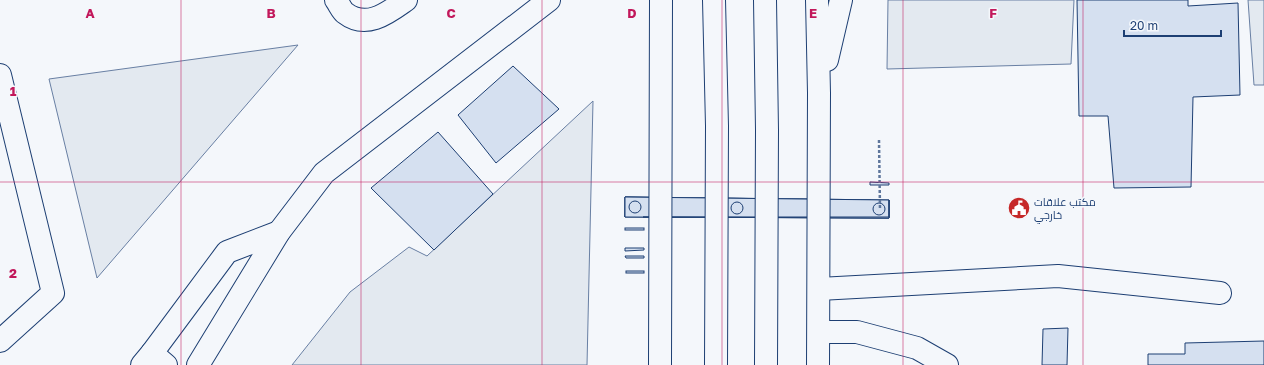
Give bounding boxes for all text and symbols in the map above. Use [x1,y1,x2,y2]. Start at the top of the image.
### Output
text: A [85,5,95,21]
text: B [266,5,276,21]
text: C [446,5,456,21]
text: D [627,5,637,21]
text: E [809,5,817,21]
text: F [989,5,997,21]
scale bar [1124,12,1221,38]
text: 20 m [1130,18,1158,33]
text: 1 [10,83,17,99]
public building icon: مكتب علاقات خارجي [1006,195,1032,221]
place label: مكتب علاقات خارجي [1034,195,1096,224]
text: 2 [9,265,17,281]

